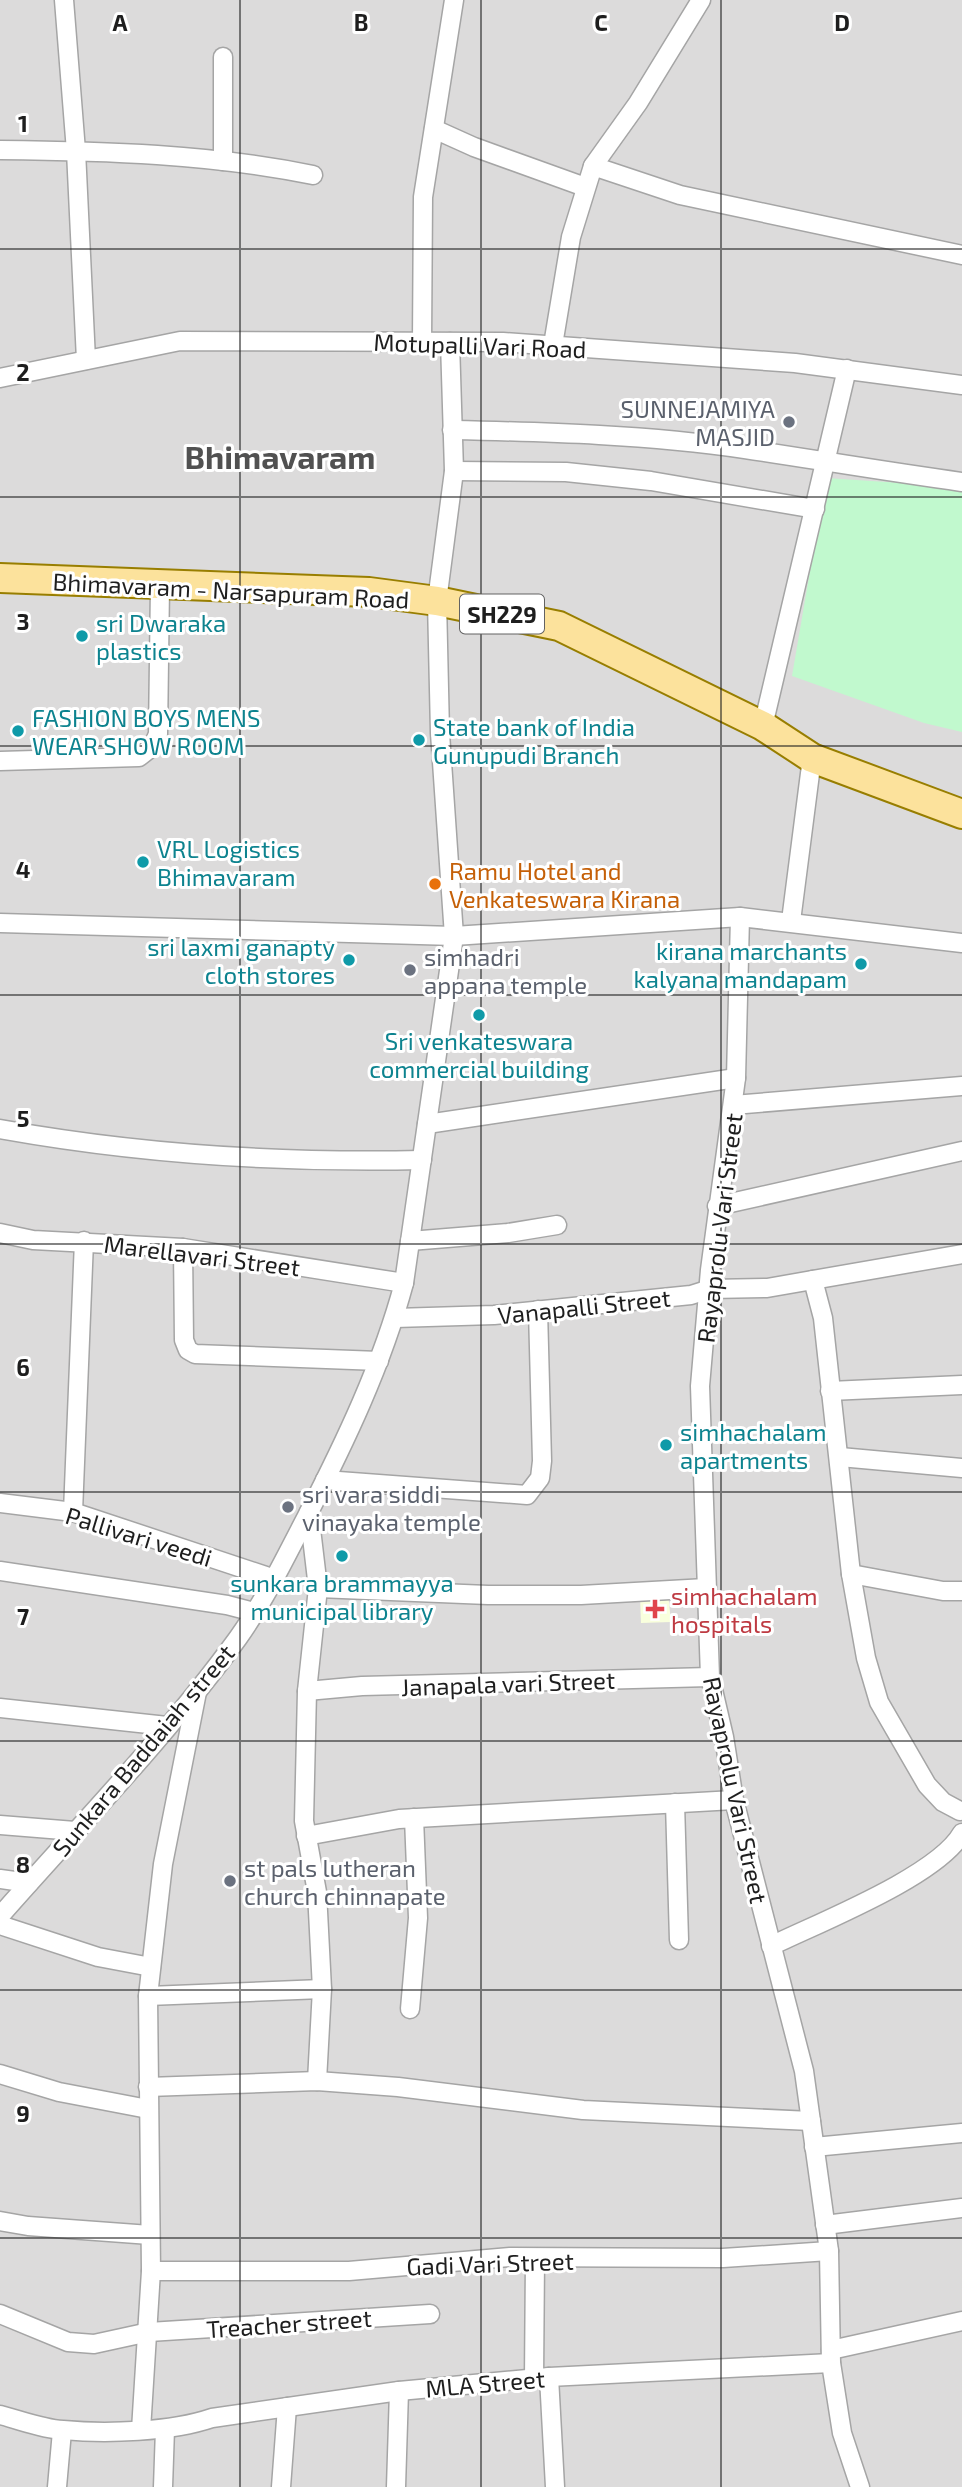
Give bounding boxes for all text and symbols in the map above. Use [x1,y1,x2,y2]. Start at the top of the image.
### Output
text: A [112,8,128,36]
text: B [354,8,368,36]
text: C [594,8,608,36]
text: D [834,8,850,36]
text: 1 [18,109,28,137]
street label: Motupalli Vari Road [373,327,587,363]
text: 2 [16,358,30,386]
place label: SUNNEJAMIYA MASJID [621,394,775,451]
marker: SUNNEJAMIYA MASJID [781,414,797,430]
district label: Bhimavaram [185,437,375,475]
street label: Bhimavaram - Narsapuram Road [52,566,410,614]
road number: SH229 [460,594,544,634]
text: 3 [16,607,30,635]
place label: sri Dwaraka plastics [96,608,226,665]
marker: sri Dwaraka plastics [74,628,90,644]
place label: FASHION BOYS MENS WEAR SHOW ROOM [32,703,261,760]
place label: State bank of India Gunupudi Branch [433,712,635,769]
marker: FASHION BOYS MENS WEAR SHOW ROOM [10,723,26,739]
marker: State bank of India Gunupudi Branch [411,732,427,748]
place label: VRL Logistics Bhimavaram [157,834,300,891]
marker: VRL Logistics Bhimavaram [135,854,151,870]
text: 4 [16,855,30,883]
place label: Ramu Hotel and Venkateswara Kirana [449,856,680,913]
marker: Ramu Hotel and Venkateswara Kirana [427,876,443,892]
place label: sri laxmi ganapty cloth stores [147,932,335,989]
place label: kirana marchants kalyana mandapam [634,936,847,993]
place label: simhadri appana temple [424,942,587,999]
marker: sri laxmi ganapty cloth stores [341,952,357,968]
marker: kirana marchants kalyana mandapam [853,956,869,972]
marker: simhadri appana temple [402,962,418,978]
marker: Sri venkateswara commercial building [471,1007,487,1023]
place label: Sri venkateswara commercial building [369,1026,589,1083]
text: 5 [17,1104,29,1132]
street label: Rayaprolu Vari Street [691,1112,747,1344]
street label: Marellavari Street [102,1229,302,1281]
street label: Vanapalli Street [496,1283,672,1329]
text: 6 [16,1353,30,1381]
place label: simhachalam apartments [680,1417,826,1474]
marker: simhachalam apartments [658,1437,674,1453]
place label: sri vara siddi vinayaka temple [302,1479,481,1536]
marker: sri vara siddi vinayaka temple [280,1499,296,1515]
street label: Pallivari veedi [62,1500,216,1572]
marker: sunkara brammayya municipal library [334,1548,350,1564]
place label: sunkara brammayya municipal library [230,1568,454,1625]
place label: simhachalam hospitals [671,1581,817,1638]
marker: simhachalam hospitals [645,1599,665,1619]
text: 7 [17,1602,29,1630]
street label: Sunkara Baddaiah street [46,1638,240,1862]
street label: Janapala vari Street [401,1665,615,1701]
street label: Rayaprolu Vari Street [698,1674,774,1906]
text: 8 [16,1850,30,1878]
place label: st pals lutheran church chinnapate [244,1853,446,1910]
marker: st pals lutheran church chinnapate [222,1873,238,1889]
text: 9 [16,2099,30,2127]
street label: Gadi Vari Street [406,2246,574,2280]
street label: Treacher street [205,2303,373,2343]
street label: MLA Street [424,2363,546,2403]

